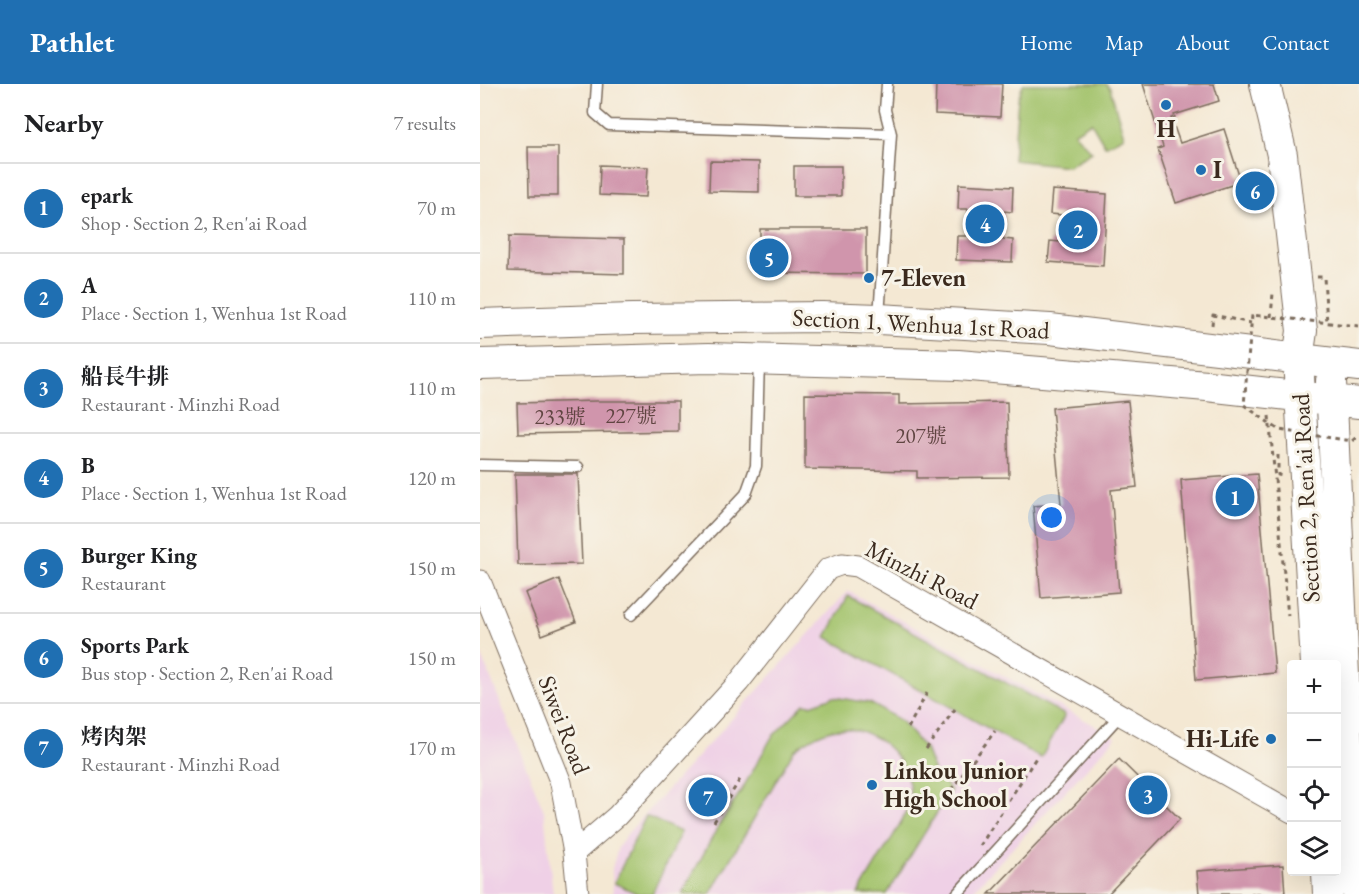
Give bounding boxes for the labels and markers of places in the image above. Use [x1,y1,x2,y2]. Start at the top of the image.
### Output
marker: H [1159,98,1173,112]
place label: H [1156,113,1176,144]
place label: I [1213,154,1222,185]
marker: I [1194,163,1208,177]
pin: 6 [1236,168,1274,214]
pin: 4 [966,202,1004,246]
pin: 2 [1058,208,1098,252]
pin: 5 [750,236,788,280]
place label: 7-Eleven [881,262,966,293]
marker: 7-Eleven [862,271,876,285]
pin: 1 [1216,474,1254,520]
place label: Hi-Life [1186,723,1259,754]
marker: Hi-Life [1264,732,1278,746]
place label: Linkou Junior High School [884,755,1027,815]
pin: 3 [1128,772,1168,818]
pin: 7 [688,774,728,820]
marker: Linkou Junior High School [865,778,879,792]

